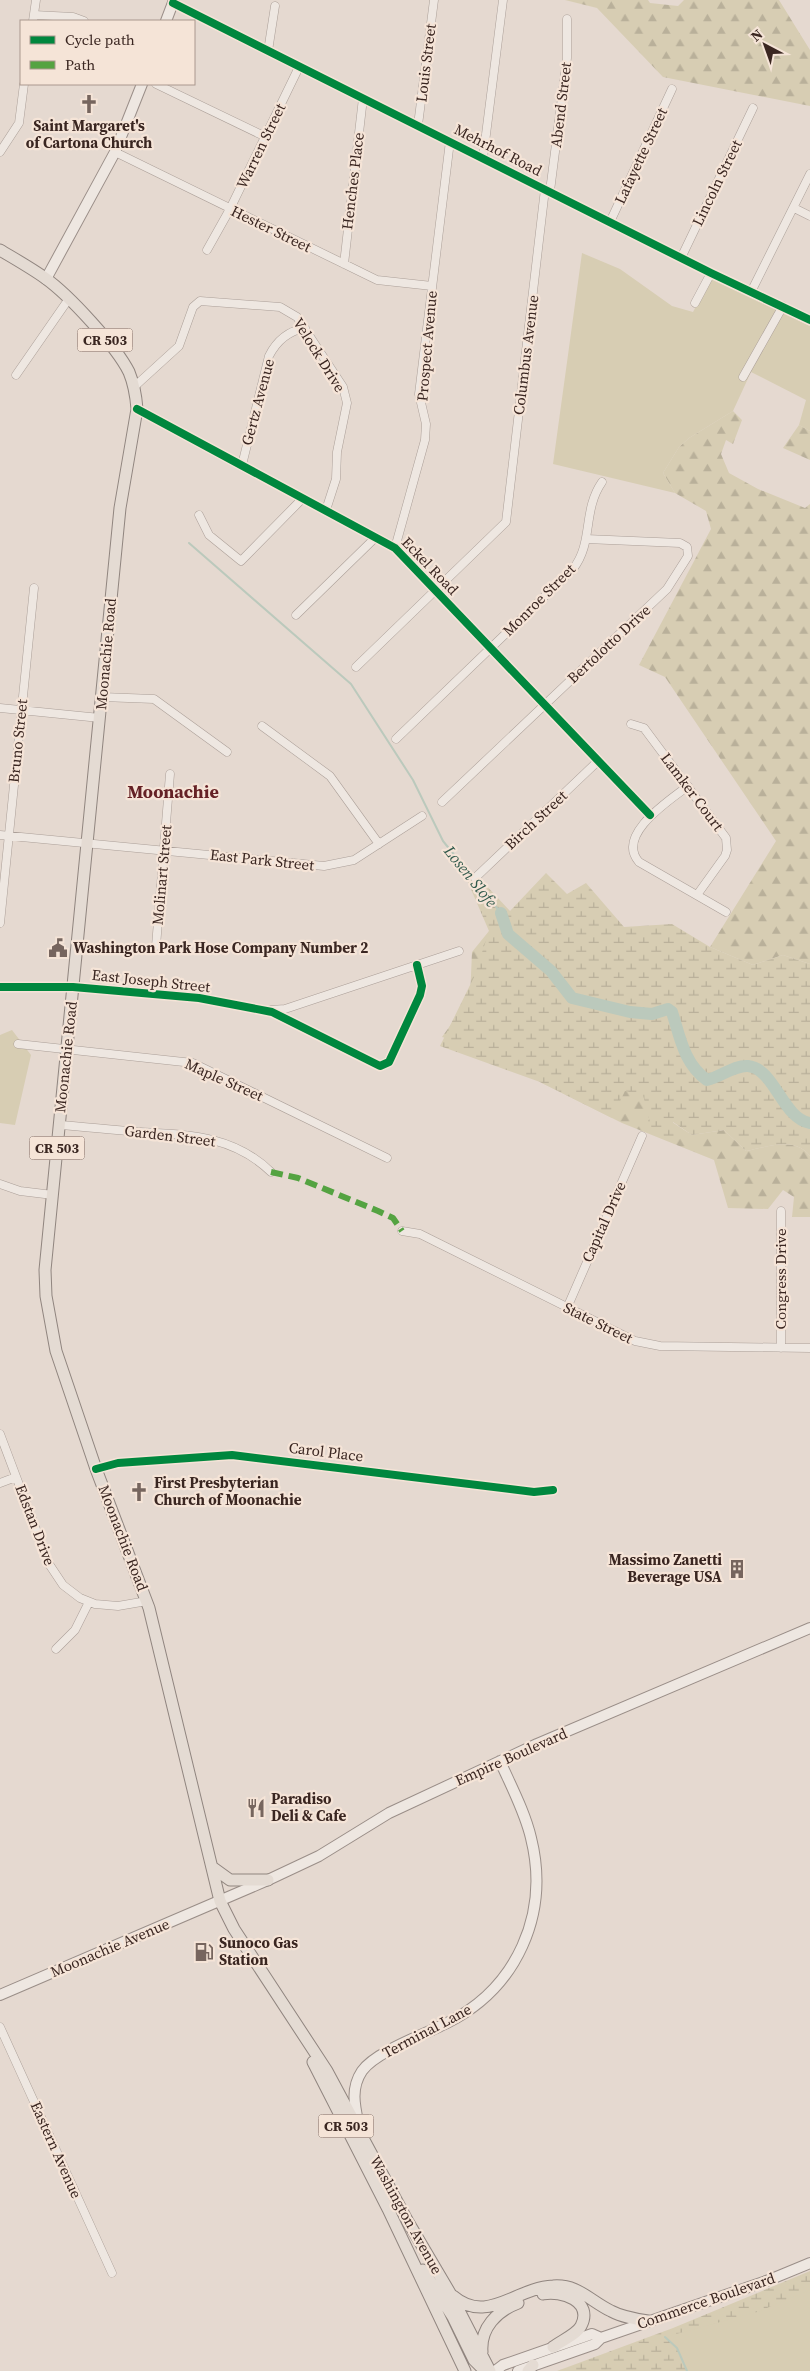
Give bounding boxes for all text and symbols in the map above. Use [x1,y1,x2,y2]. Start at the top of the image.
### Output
legend [20,20,195,85]
north arrow [740,20,790,70]
street label: Louis Street [410,22,441,103]
text: N [746,24,767,46]
text: Cycle path [65,29,135,50]
text: Path [65,54,95,75]
street label: Abend Street [545,61,576,149]
church icon: Saint Margaret's of Cartona Church [78,93,100,115]
street label: Warren Street [231,100,290,192]
street label: Lafayette Street [609,104,672,207]
place label: Saint Margaret's of Cartona Church [26,115,152,153]
street label: Mehrhof Road [451,118,546,181]
street label: Henches Place [336,131,369,231]
street label: Lincoln Street [687,136,747,230]
street label: Hester Street [228,200,315,257]
street label: Prospect Avenue [411,290,442,402]
street label: Columbus Avenue [508,293,543,416]
street label: Velock Drive [288,313,351,396]
road number: CR 503 [78,328,132,352]
street label: Gertz Avenue [236,356,279,448]
street label: Eckel Road [397,532,464,600]
street label: Monroe Street [498,559,580,641]
street label: Moonachie Road [90,597,121,711]
street label: Bertolotto Drive [562,599,655,688]
street label: Bruno Street [3,698,32,784]
street label: Lamker Court [656,748,729,835]
district label: Moonachie [127,779,219,804]
street label: Birch Street [500,785,572,854]
street label: Molinart Street [147,824,176,926]
water label: Losen Slofe [439,840,503,912]
street label: East Park Street [209,844,315,875]
public building icon: Washington Park Hose Company Number 2 [47,937,69,959]
place label: Washington Park Hose Company Number 2 [73,937,368,958]
street label: East Joseph Street [91,964,211,997]
street label: Moonachie Road [49,1000,82,1114]
street label: Maple Street [182,1053,267,1106]
street label: Garden Street [123,1120,217,1152]
road number: CR 503 [30,1136,84,1160]
street label: Capital Drive [576,1178,631,1266]
street label: Congress Drive [770,1228,791,1330]
street label: State Street [560,1297,637,1348]
street label: Carol Place [288,1437,365,1467]
place label: First Presbyterian Church of Moonachie [154,1472,302,1510]
street label: Edstan Drive [10,1481,61,1569]
church icon: First Presbyterian Church of Moonachie [128,1481,150,1503]
street label: Moonachie Road [94,1482,154,1594]
place label: Massimo Zanetti Beverage USA [608,1549,722,1587]
building icon: Massimo Zanetti Beverage USA [726,1558,748,1580]
street label: Empire Boulevard [451,1722,571,1791]
place label: Paradiso Deli & Cafe [271,1788,347,1826]
restaurant icon: Paradiso Deli & Cafe [245,1797,267,1819]
street label: Moonachie Avenue [47,1913,173,1982]
place label: Sunoco Gas Station [219,1932,298,1970]
fuel station icon: Sunoco Gas Station [193,1941,215,1963]
street label: Terminal Lane [379,1998,475,2063]
street label: Eastern Avenue [26,2098,87,2202]
road number: CR 503 [318,2114,374,2138]
street label: Washington Avenue [365,2152,448,2278]
street label: Commerce Boulevard [634,2267,778,2334]

